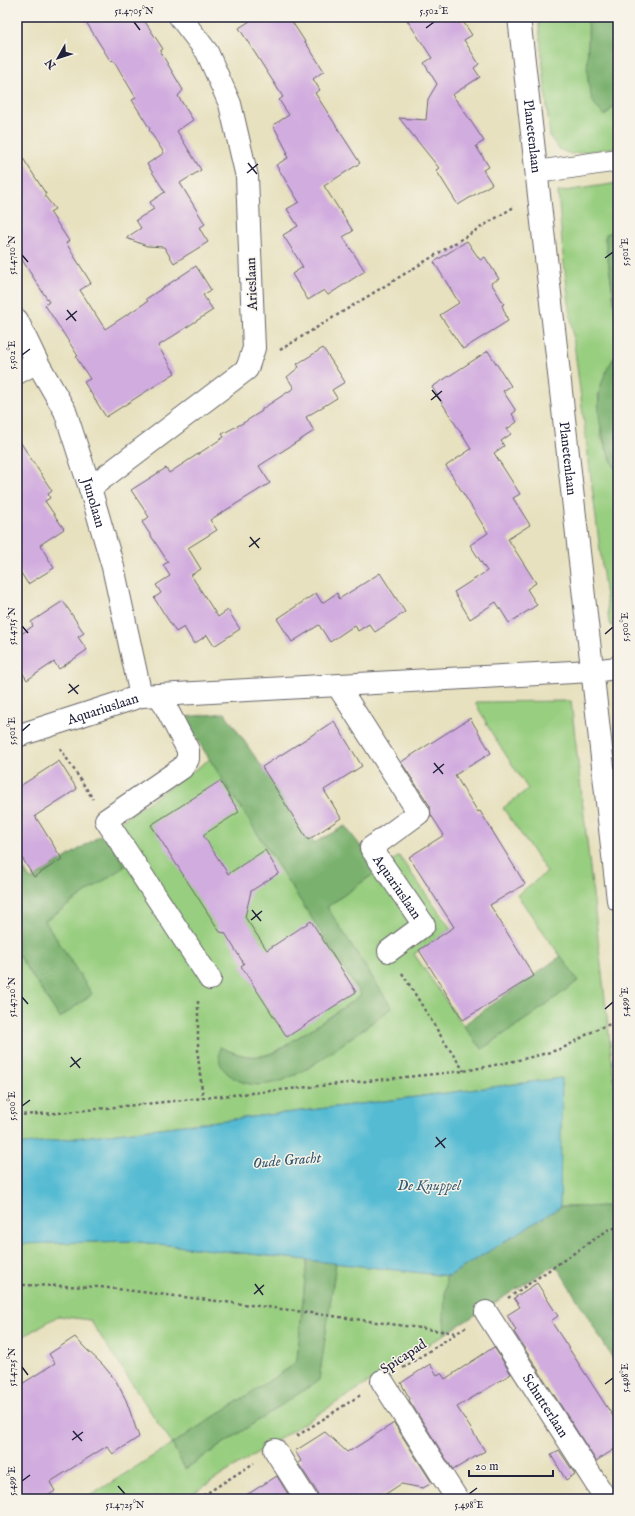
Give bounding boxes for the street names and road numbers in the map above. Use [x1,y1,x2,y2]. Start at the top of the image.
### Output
street label: Planetenlaan [519,98,545,175]
street label: Arieslaan [242,257,262,312]
street label: Planetenlaan [555,421,580,497]
street label: Junolaan [77,474,109,530]
street label: Aquariuslaan [64,689,142,730]
street label: Aquariuslaan [368,851,426,923]
street label: Spicapad [377,1335,431,1378]
street label: Schutterlaan [518,1371,573,1442]

